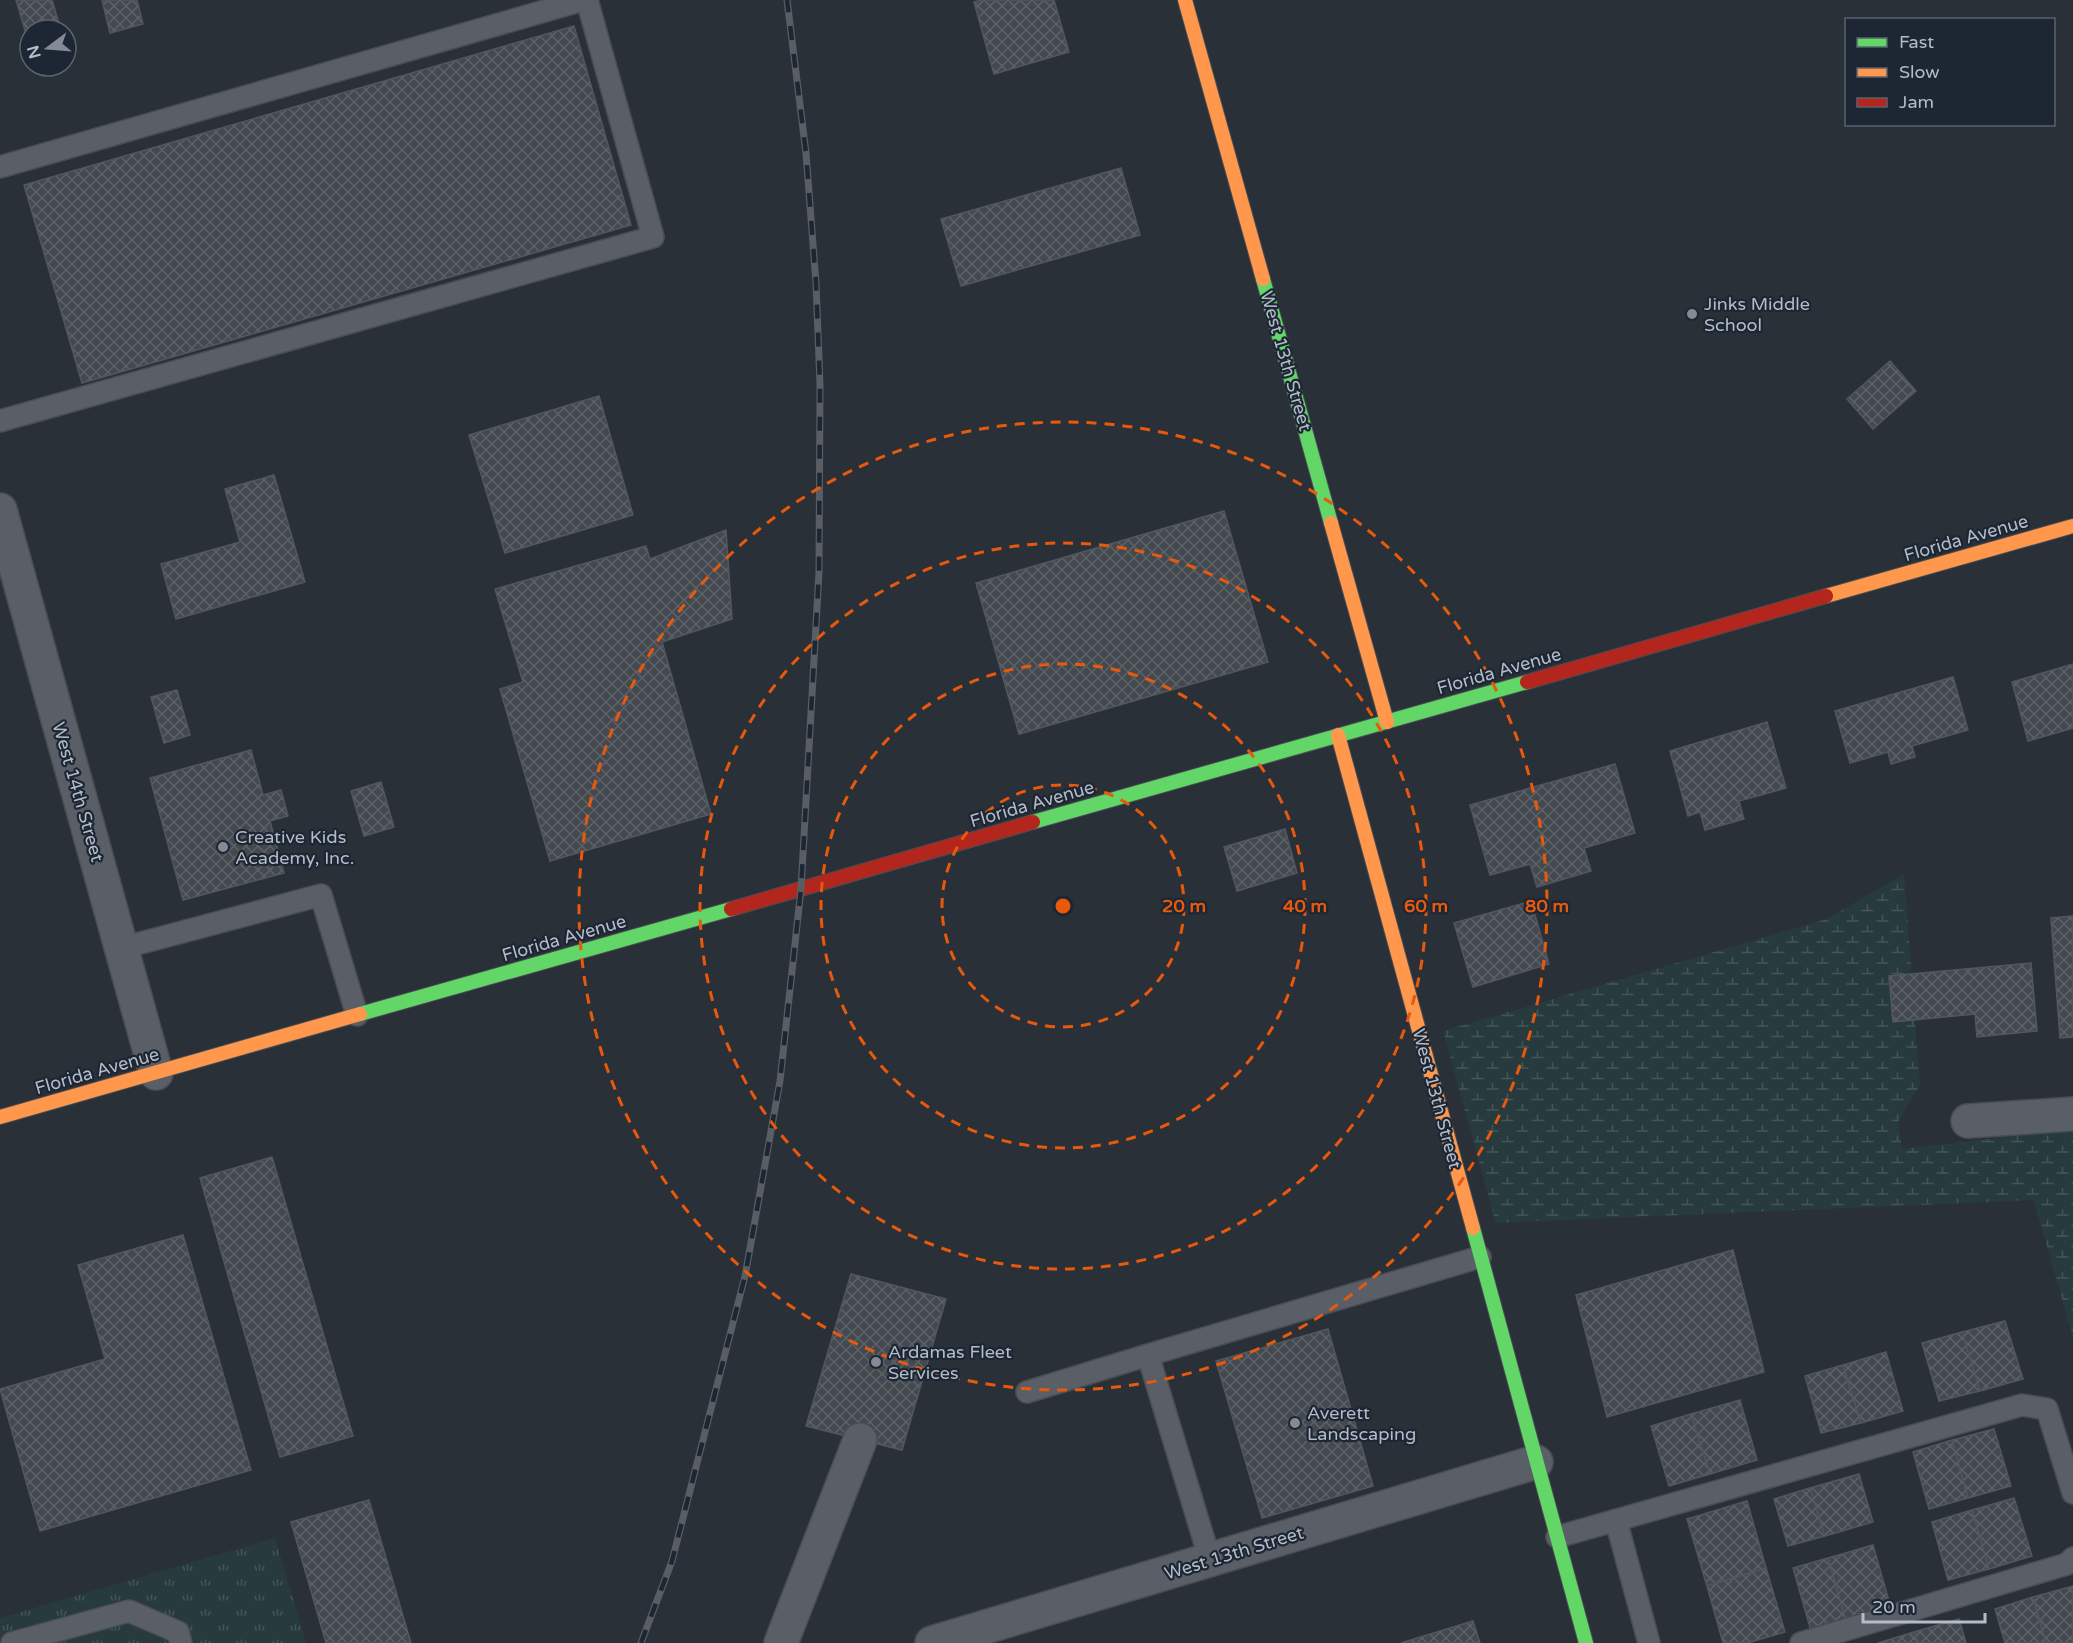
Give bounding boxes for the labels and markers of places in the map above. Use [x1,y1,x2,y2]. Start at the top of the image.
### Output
place label: Jinks Middle School [1704,293,1810,336]
marker: Jinks Middle School [1685,307,1699,321]
place label: Creative Kids Academy, Inc. [235,826,354,869]
marker: Creative Kids Academy, Inc. [216,840,230,854]
centre of rings [1053,896,1073,916]
place label: Ardamas Fleet Services [888,1341,1012,1384]
marker: Ardamas Fleet Services [869,1355,883,1369]
place label: Averett Landscaping [1307,1402,1416,1445]
marker: Averett Landscaping [1288,1416,1302,1430]

